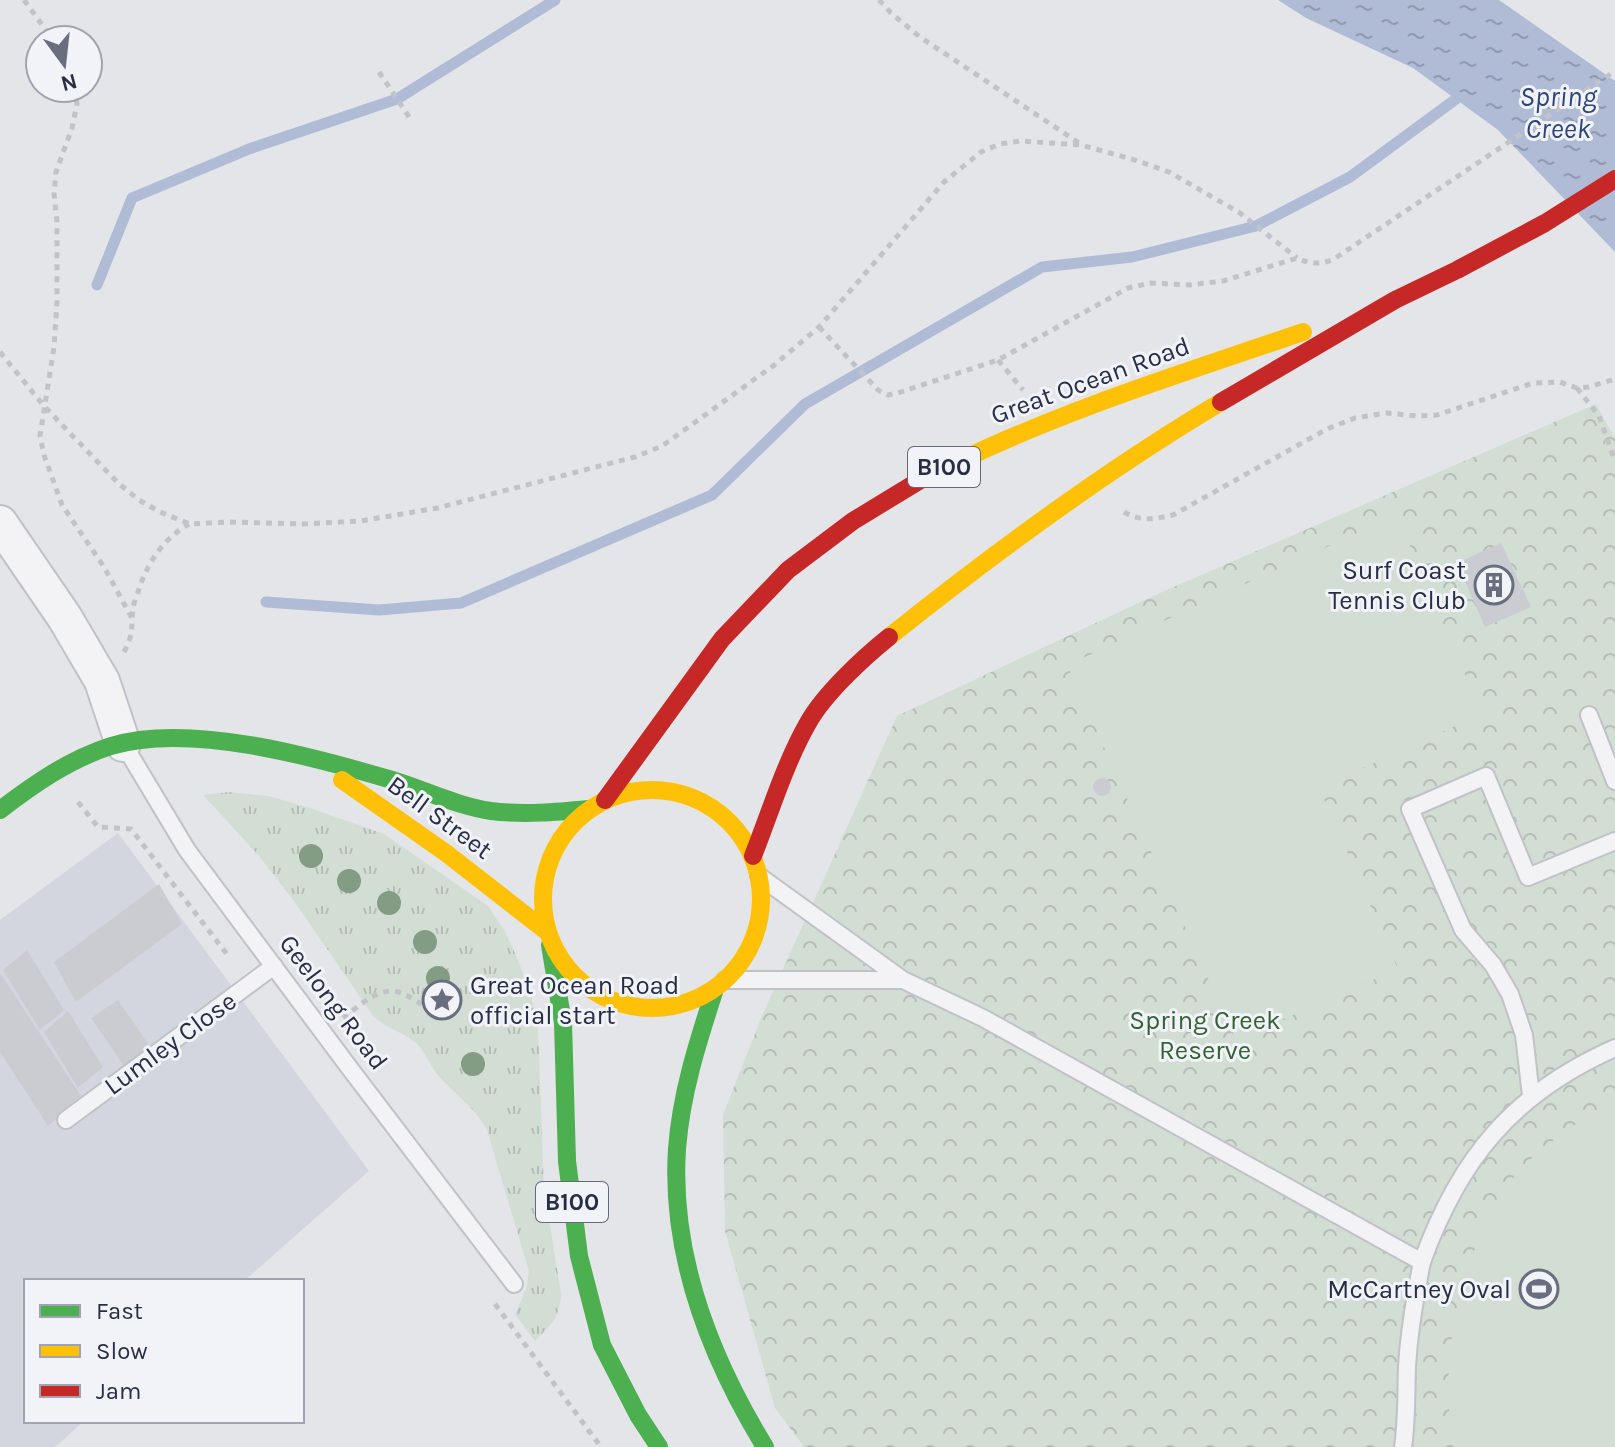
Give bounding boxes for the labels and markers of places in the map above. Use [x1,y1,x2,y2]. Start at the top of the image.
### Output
place label: Surf Coast Tennis Club [1328,555,1466,616]
building icon: Surf Coast Tennis Club [1473,564,1515,606]
place label: Great Ocean Road official start [470,970,679,1031]
place icon: Great Ocean Road official start [421,979,463,1021]
sports icon: McCartney Oval [1518,1268,1560,1310]
place label: McCartney Oval [1327,1274,1511,1305]

